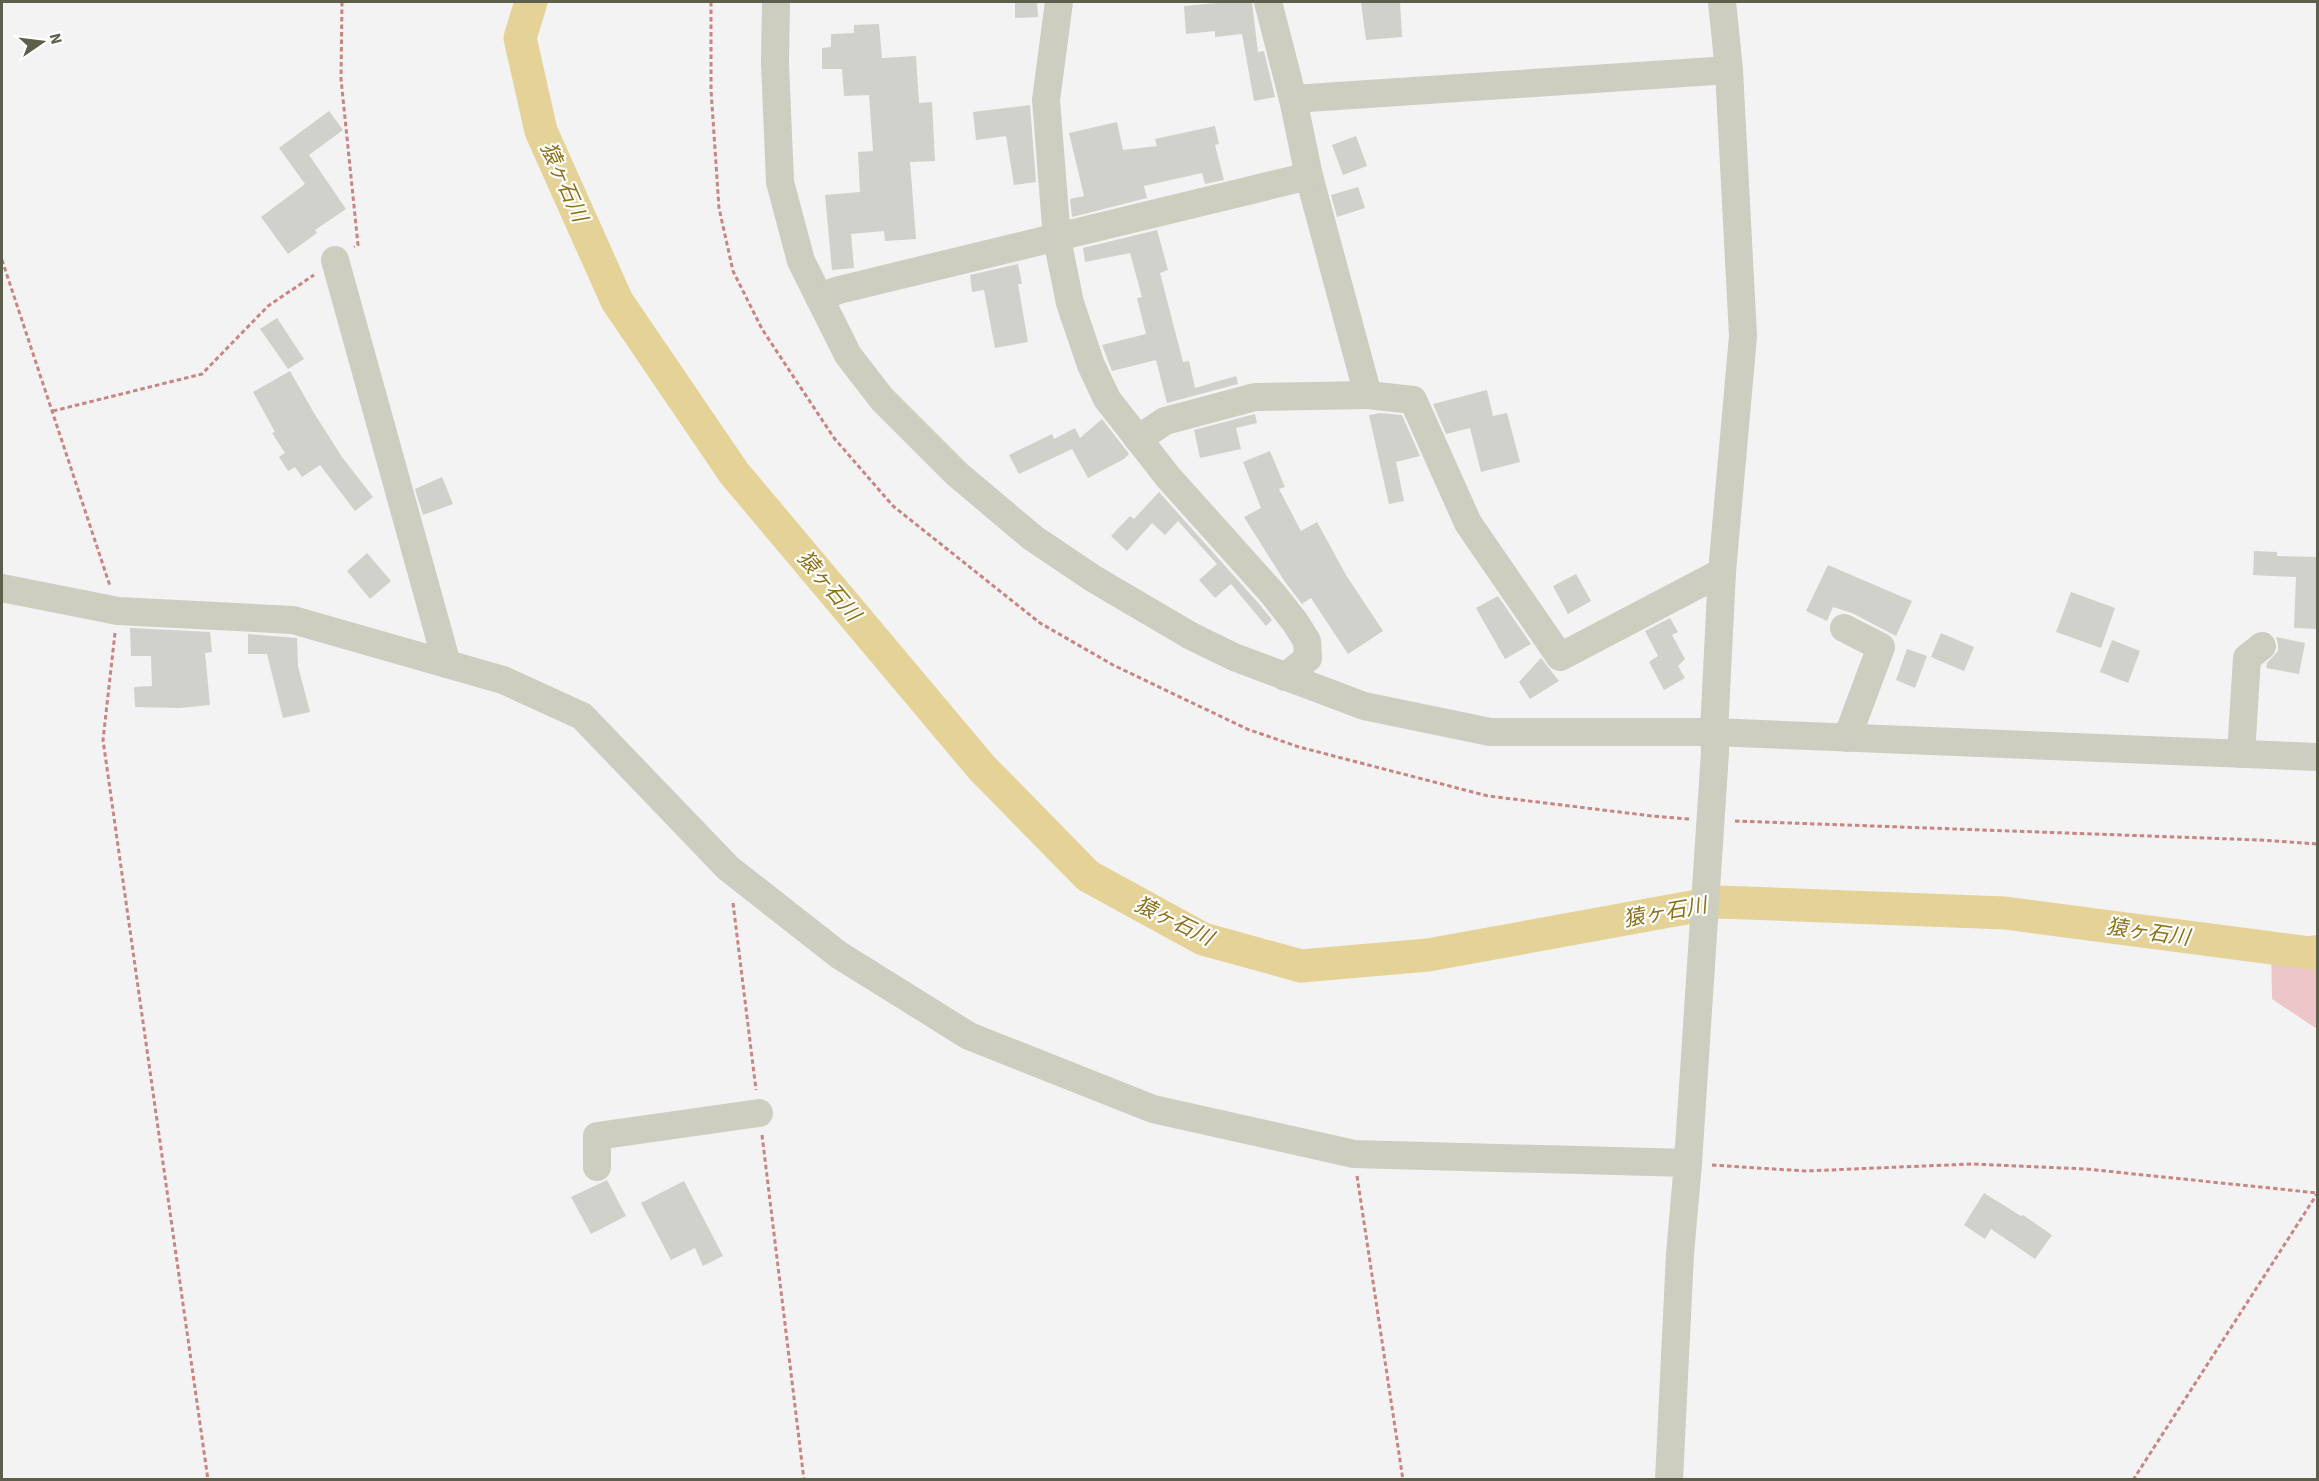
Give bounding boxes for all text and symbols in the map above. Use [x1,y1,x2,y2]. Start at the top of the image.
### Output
north arrow [12,12,72,72]
text: N [44,31,68,46]
water label: 猿ヶ石川 [533,138,596,228]
water label: 猿ヶ石川 [791,544,869,629]
water label: 猿ヶ石川 [1130,889,1220,954]
water label: 猿ヶ石川 [1621,890,1711,934]
water label: 猿ヶ石川 [2104,911,2194,953]

